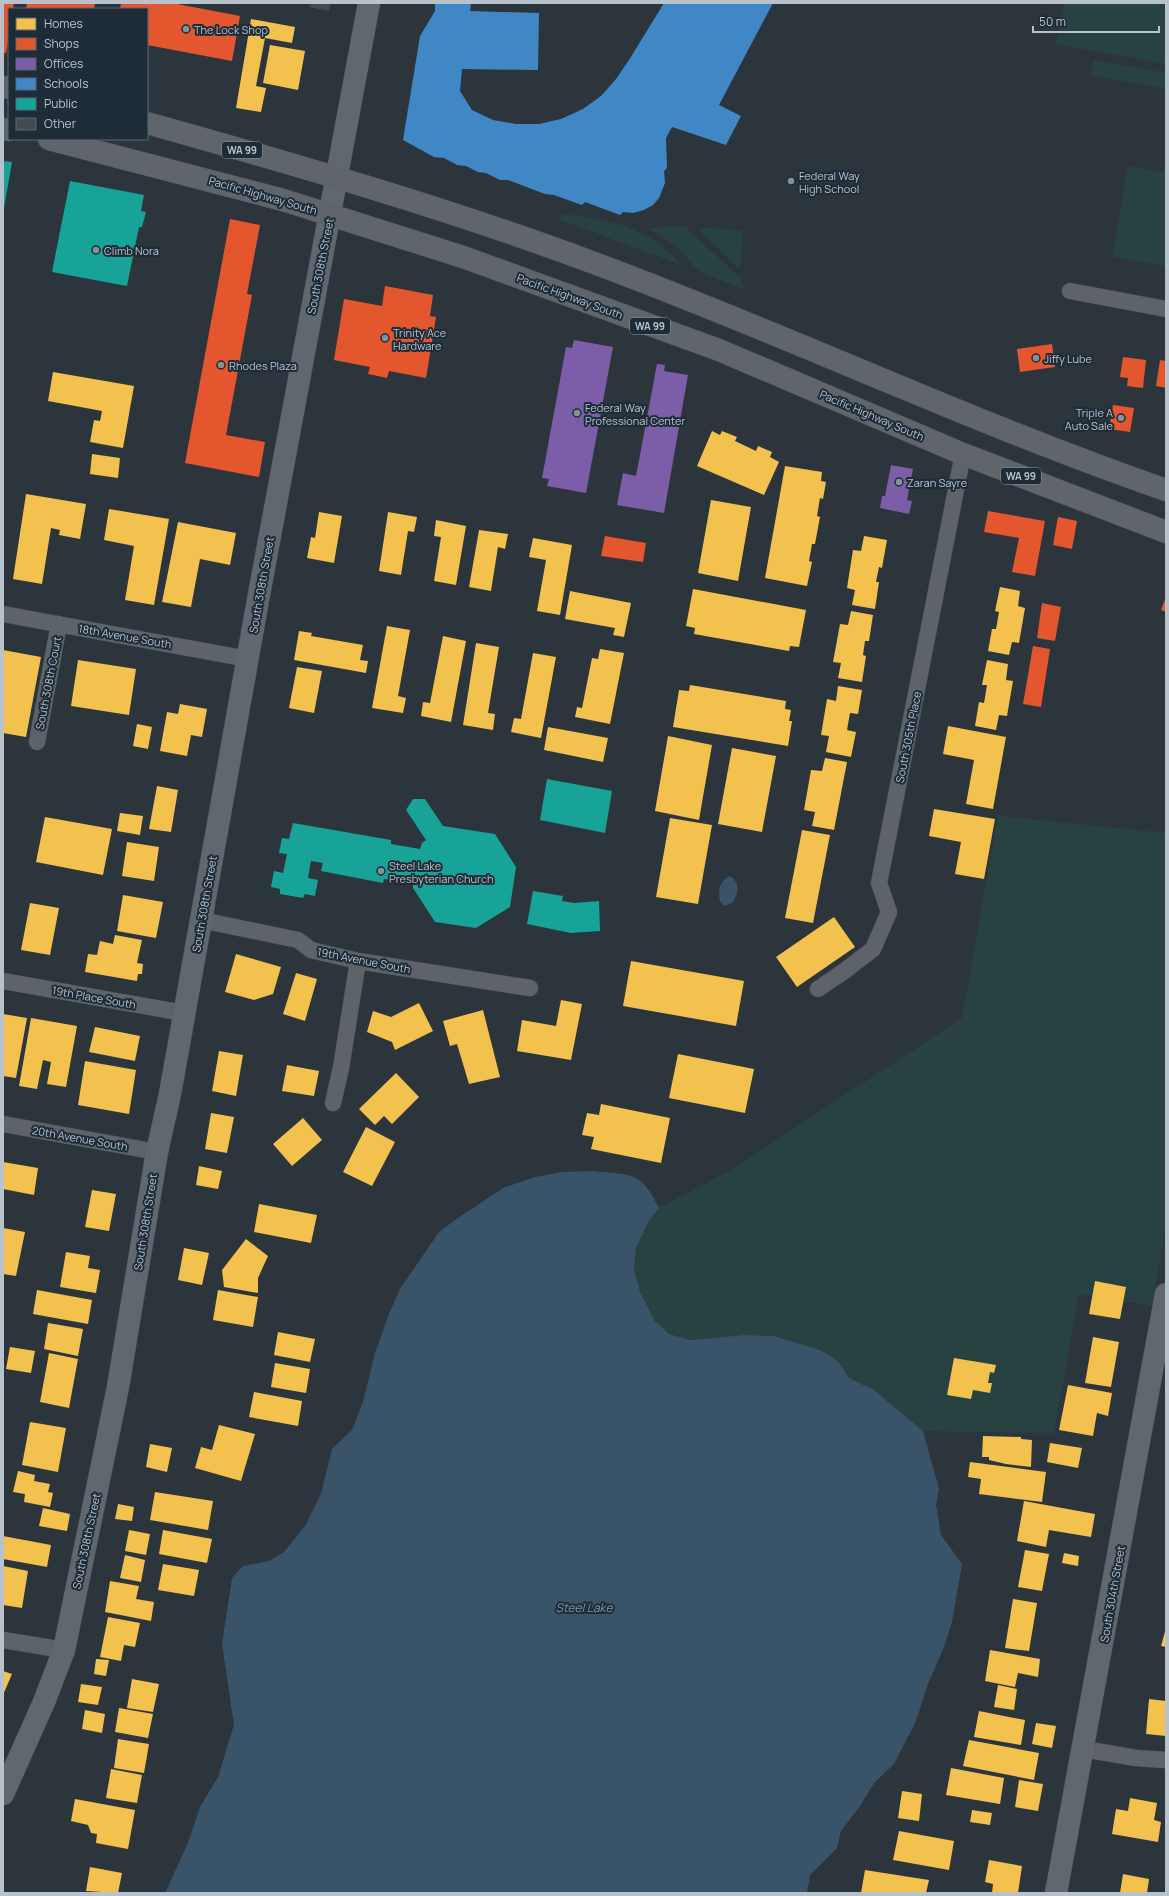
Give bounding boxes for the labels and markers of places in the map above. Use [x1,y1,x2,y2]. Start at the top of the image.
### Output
place label: The Lock Shop [194,22,268,37]
marker: The Lock Shop [181,24,191,34]
place label: Federal Way High School [799,168,860,196]
marker: Federal Way High School [786,176,796,186]
place label: Climb Nora [104,243,159,258]
marker: Climb Nora [91,245,101,255]
place label: Trinity Ace Hardware [393,325,447,353]
marker: Trinity Ace Hardware [380,333,390,343]
place label: Jiffy Lube [1044,351,1093,366]
marker: Jiffy Lube [1031,353,1041,363]
place label: Rhodes Plaza [229,358,297,373]
marker: Rhodes Plaza [216,360,226,370]
place label: Federal Way Professional Center [585,400,685,428]
place label: Triple A Auto Sale [1065,405,1114,433]
marker: Federal Way Professional Center [572,408,582,418]
marker: Triple A Auto Sale [1116,413,1126,423]
place label: Zaran Sayre [907,475,968,490]
marker: Zaran Sayre [894,477,904,487]
place label: Steel Lake Presbyterian Church [389,858,494,886]
marker: Steel Lake Presbyterian Church [376,866,386,876]

